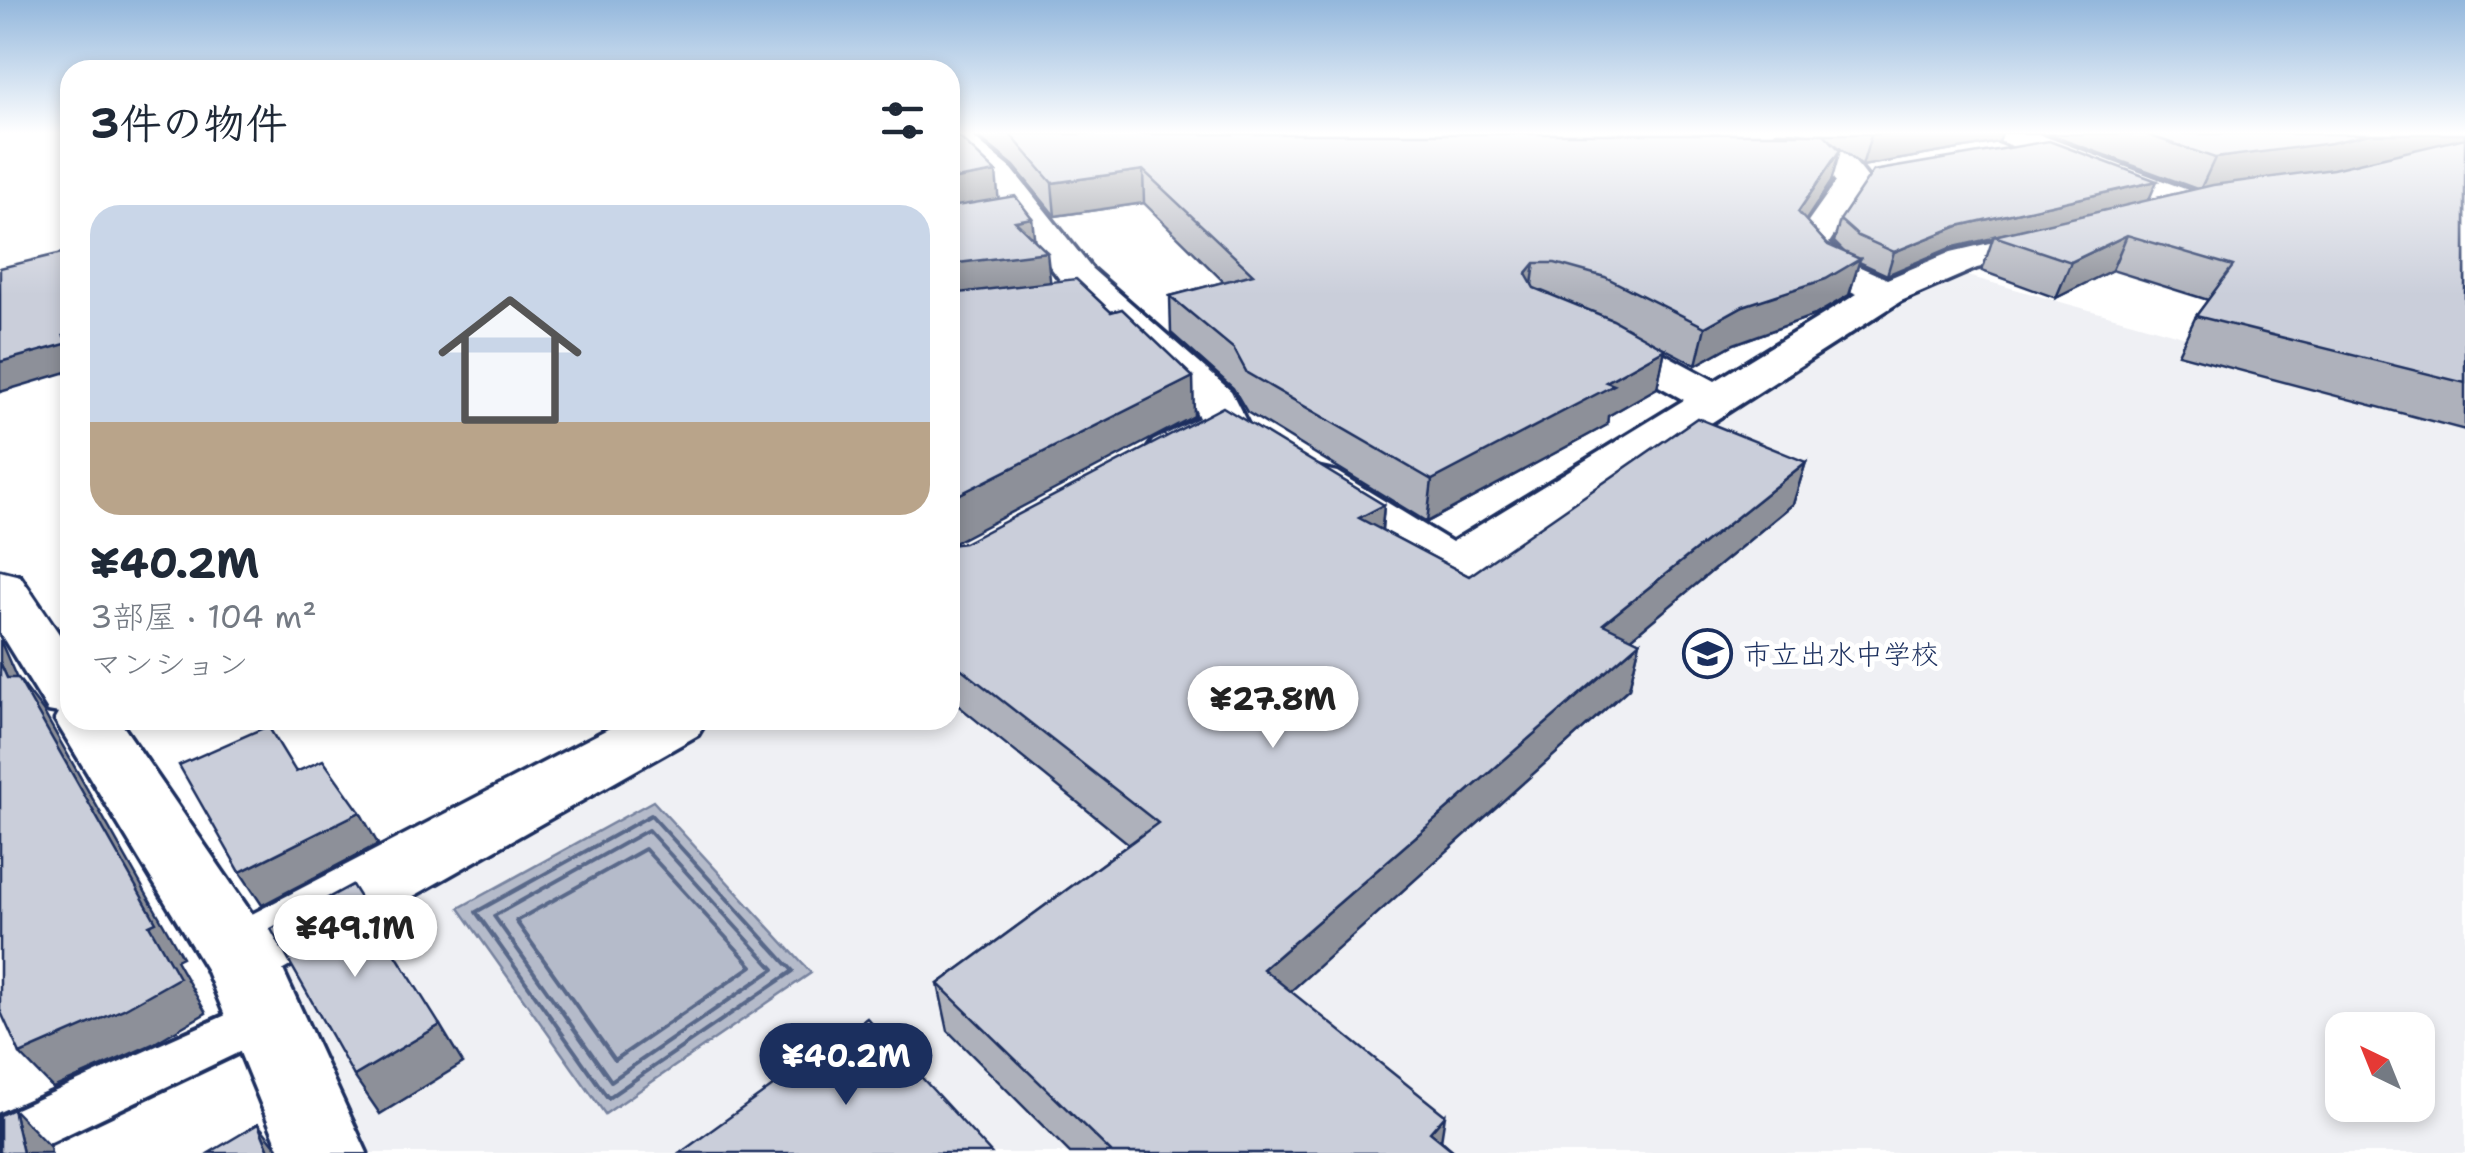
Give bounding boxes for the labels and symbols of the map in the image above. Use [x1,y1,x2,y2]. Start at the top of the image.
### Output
school or university icon: 市立出水中学校 [1682,628,1734,680]
place label: 市立出水中学校 [1743,635,1939,673]
pin: ¥27.8M [1192,666,1354,751]
pin: ¥49.1M [274,895,436,980]
north arrow [2325,1012,2435,1122]
pin: ¥40.2M [765,1023,927,1108]

